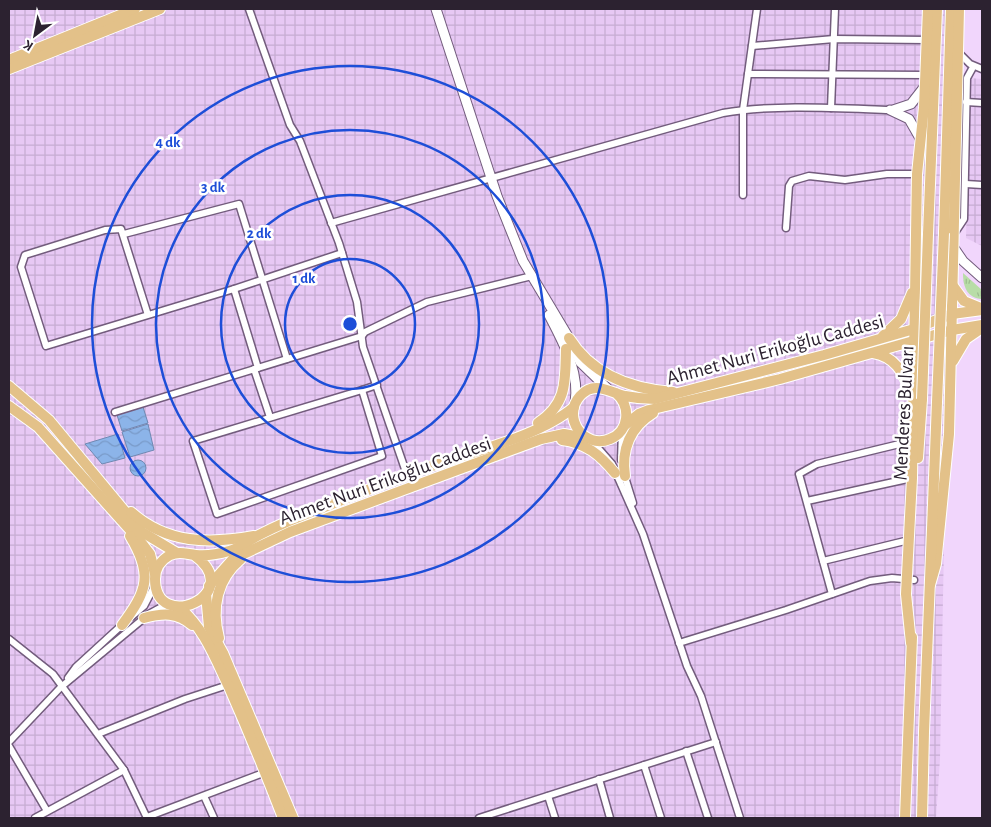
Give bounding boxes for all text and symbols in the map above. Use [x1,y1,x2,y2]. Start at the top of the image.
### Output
north arrow [10,10,60,60]
text: K [21,37,36,53]
text: 4 dk [155,135,181,150]
text: 3 dk [201,180,226,195]
text: 2 dk [247,226,272,241]
text: 1 dk [293,271,316,286]
street label: Ahmet Nuri Erikoğlu Caddesi [664,311,886,389]
centre of rings [341,315,359,333]
street label: Menderes Bulvarı [890,345,918,481]
street label: Ahmet Nuri Erikoğlu Caddesi [277,433,494,529]

